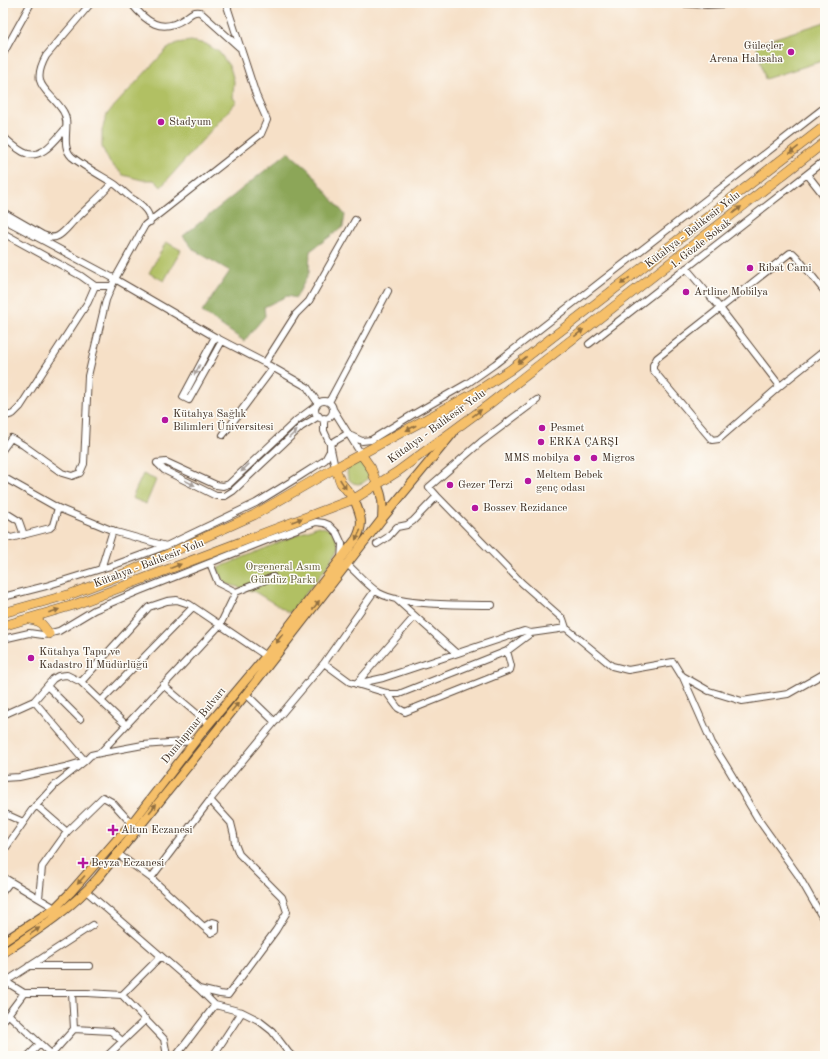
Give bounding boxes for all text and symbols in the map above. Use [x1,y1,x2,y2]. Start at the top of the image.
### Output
place label: Güleçler Arena Halısaha [709,41,784,65]
marker: Güleçler Arena Halısaha [786,47,796,57]
marker: Stadyum [156,117,166,127]
place label: Stadyum [169,117,212,128]
one-way arrow [789,146,800,154]
street label: Kütahya - Balıkesir Yolu [643,190,743,270]
one-way arrow [732,206,743,214]
street label: 1. Gözde Sokak [669,217,734,271]
marker: Ribat Cami [745,263,755,273]
place label: Ribat Cami [758,263,811,274]
one-way arrow [619,277,630,285]
marker: Artline Mobilya [681,287,691,297]
place label: Artline Mobilya [694,287,769,298]
one-way arrow [574,329,585,337]
one-way arrow [517,356,528,365]
one-way arrow [194,364,201,376]
street label: Kütahya - Balıkesir Yolu [386,388,488,466]
place label: Kütahya Sağlık Bilimleri Üniversitesi [173,409,274,433]
one-way arrow [472,409,482,417]
marker: Kütahya Sağlık Bilimleri Üniversitesi [160,415,170,425]
marker: Pesmet [537,423,547,433]
place label: Pesmet [550,423,585,434]
one-way arrow [405,424,417,431]
one-way arrow [288,429,298,439]
marker: ERKA ÇARŞI [536,437,546,447]
place label: ERKA ÇARŞI [549,437,619,448]
place label: MMS mobilya [504,453,570,464]
marker: MMS mobilya [572,453,582,463]
marker: Migros [589,453,599,463]
place label: Migros [602,453,635,464]
one-way arrow [240,463,250,473]
place label: Meltem Bebek genç odası [536,470,603,494]
marker: Meltem Bebek genç odası [523,476,533,486]
one-way arrow [339,479,347,490]
one-way arrow [184,480,196,486]
marker: Gezer Terzi [445,480,455,490]
place label: Gezer Terzi [458,480,513,491]
marker: Bossev Rezidance [470,503,480,513]
place label: Bossev Rezidance [483,503,567,514]
one-way arrow [292,517,304,523]
one-way arrow [355,530,361,541]
street label: Kütahya - Balıkesir Yolu [92,538,206,590]
park label: Orgeneral Asım Gündüz Parkı [245,562,321,586]
one-way arrow [170,563,182,569]
one-way arrow [312,600,320,610]
one-way arrow [48,608,60,614]
one-way arrow [275,633,283,644]
place label: Kütahya Tapu ve Kadastro İl Müdürlüğü [39,647,148,671]
marker: Kütahya Tapu ve Kadastro İl Müdürlüğü [26,653,36,663]
street label: Dumlupınar Bulvarı [160,686,228,766]
one-way arrow [231,702,240,713]
one-way arrow [149,803,158,813]
marker: Altun Eczanesi [108,825,118,835]
place label: Altun Eczanesi [121,825,193,836]
marker: Beyza Eczanesi [78,858,88,868]
place label: Beyza Eczanesi [91,858,164,869]
one-way arrow [77,875,86,885]
one-way arrow [30,928,41,935]

